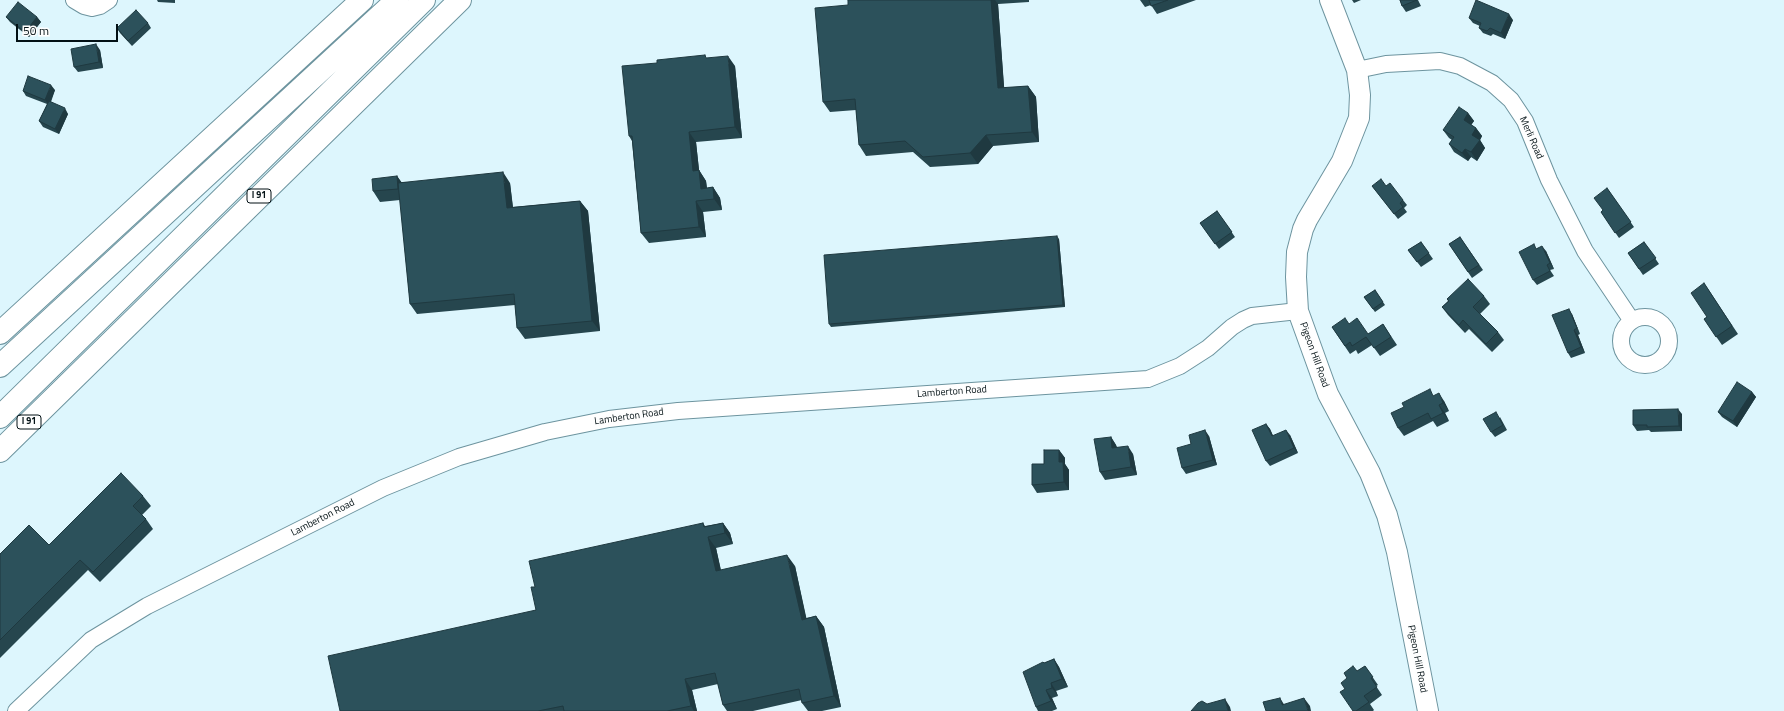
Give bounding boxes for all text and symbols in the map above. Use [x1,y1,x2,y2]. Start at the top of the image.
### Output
scale bar [18,16,120,42]
text: 50 m [23,21,49,40]
street label: Merli Road [1516,115,1546,161]
road number: I 91 [247,189,271,203]
street label: Pigeon Hill Road [1297,321,1331,389]
street label: Lamberton Road [917,384,987,400]
street label: Lamberton Road [594,406,664,428]
road number: I 91 [17,415,41,429]
street label: Lamberton Road [289,497,357,539]
street label: Pigeon Hill Road [1405,624,1429,694]

